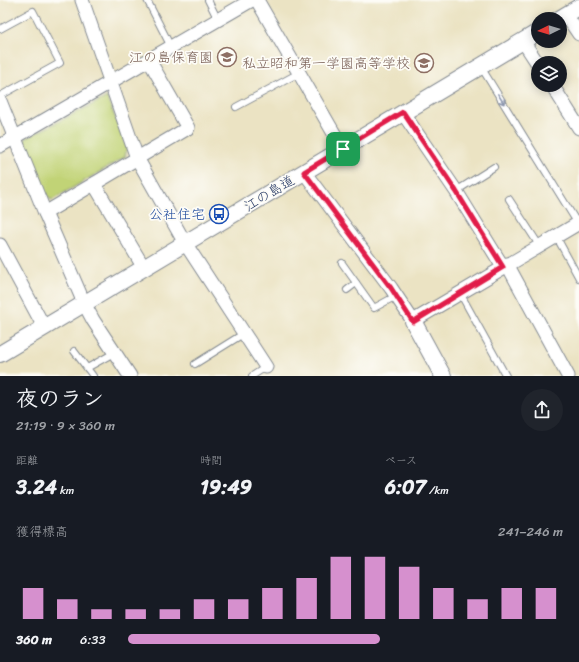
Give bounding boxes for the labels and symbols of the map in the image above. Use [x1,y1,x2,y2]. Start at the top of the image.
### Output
north arrow [531,12,567,48]
place label: 江の島保育園 [129,45,213,70]
school or university icon: 江の島保育園 [216,46,238,68]
place label: 私立昭和第一学園高等学校 [242,51,410,76]
school or university icon: 私立昭和第一学園高等学校 [413,52,435,74]
one-way arrow [497,93,505,104]
pin [326,132,360,166]
street label: 江の島道 [239,168,300,219]
place label: 公社住宅 [149,202,205,227]
bus stop icon: 公社住宅 [208,203,230,225]

